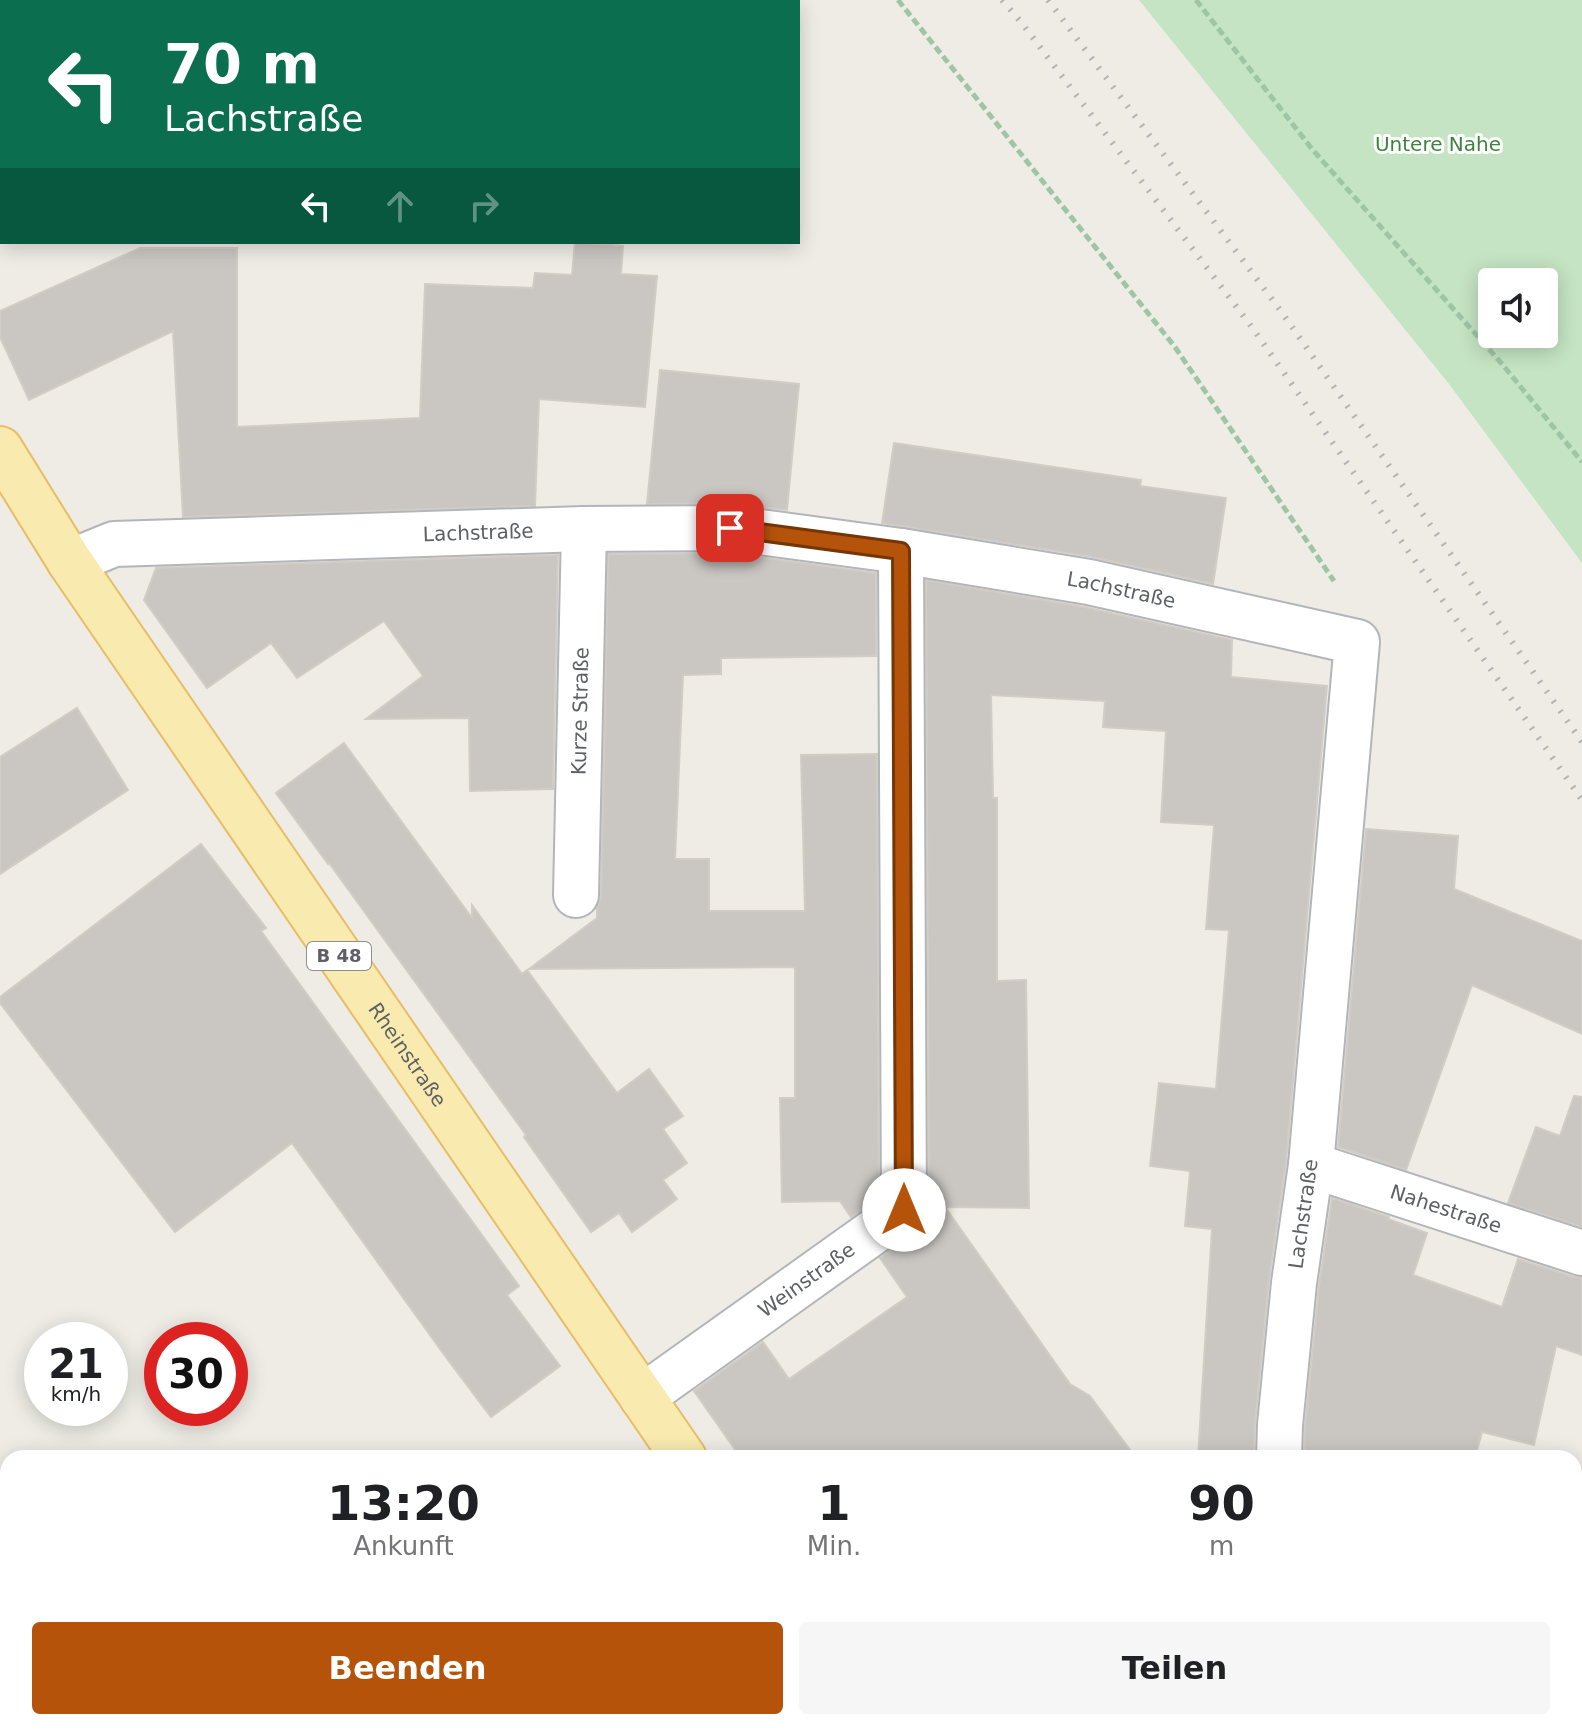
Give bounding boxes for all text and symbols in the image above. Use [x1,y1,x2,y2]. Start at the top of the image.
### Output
text: 70 m [164,31,320,96]
icon: left [32,32,136,136]
text: Lachstraße [164,98,363,139]
park label: Untere Nahe [1375,132,1501,156]
icon: left [294,184,338,228]
icon: ahead [378,184,422,228]
icon: right [462,184,506,228]
map controls [1478,268,1558,348]
button: sound [1478,268,1558,348]
pin [696,494,764,562]
icon: arrive [708,506,752,550]
street label: Lachstraße [423,519,534,546]
street label: Lachstraße [1065,567,1178,613]
street label: Kurze Straße [567,647,593,775]
road number: B 48 [307,942,371,970]
street label: Rheinstraße [363,998,452,1111]
street label: Lachstraße [1283,1158,1323,1270]
position arrow [862,1168,946,1252]
street label: Nahestraße [1387,1180,1505,1238]
street label: Weinstraße [754,1237,859,1322]
speed limit sign: 30 [144,1322,248,1426]
text: 21 [48,1341,104,1387]
text: km/h [51,1382,101,1406]
text: 13:20 [327,1475,480,1531]
text: 1 [817,1475,851,1531]
text: 90 [1188,1475,1255,1531]
text: Ankunft [353,1531,454,1561]
text: Min. [807,1531,861,1561]
text: m [1209,1531,1234,1561]
button: Beenden [32,1622,783,1714]
button: Teilen [799,1622,1550,1714]

